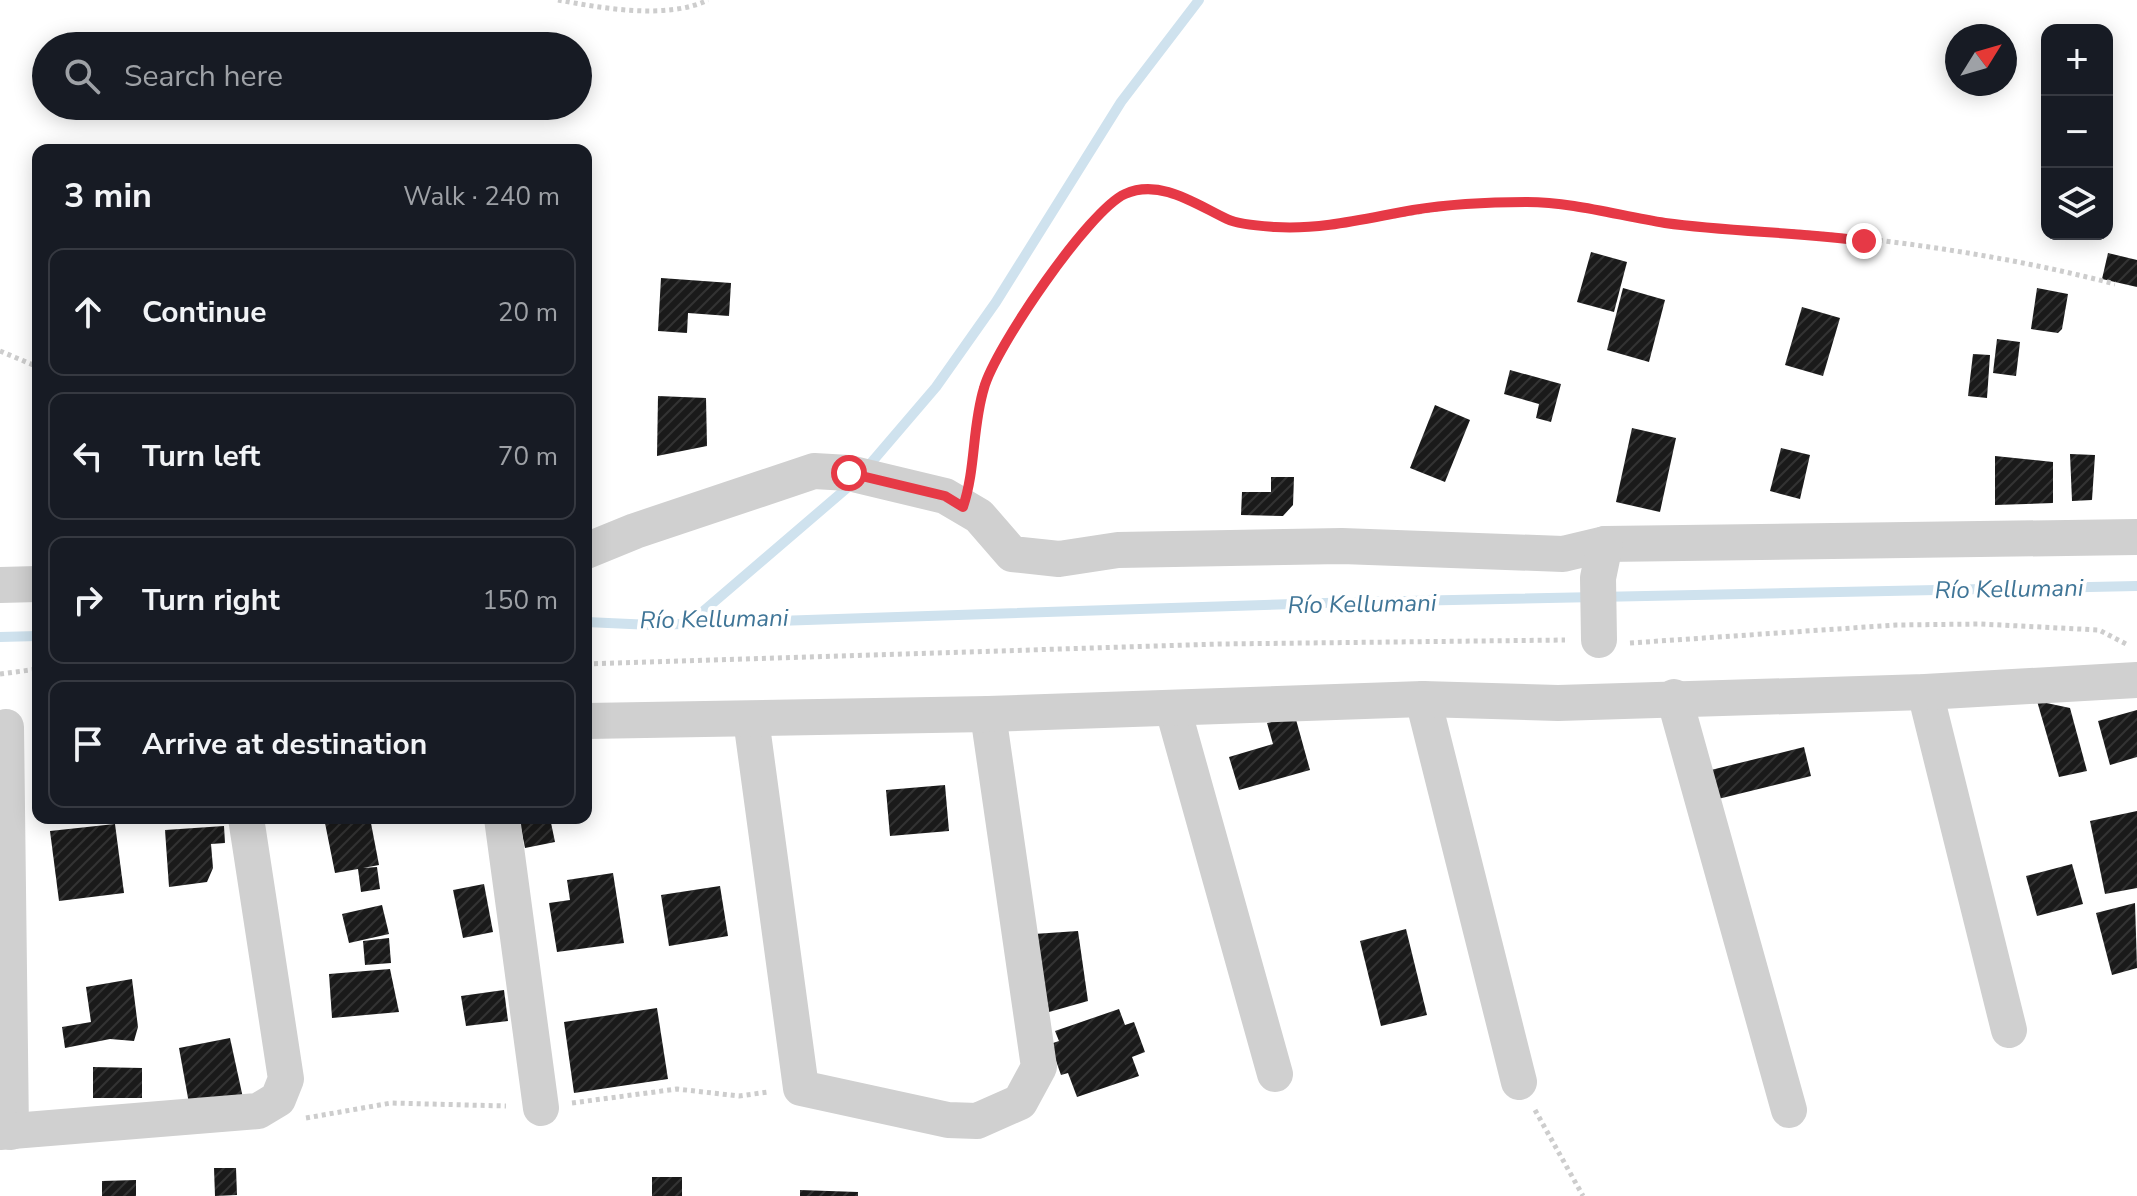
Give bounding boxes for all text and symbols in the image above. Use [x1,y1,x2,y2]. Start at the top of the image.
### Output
north arrow [1945,24,2017,96]
map controls [2041,24,2113,240]
button: + [2041,24,2113,96]
search box [32,32,592,120]
icon: search [60,54,104,98]
text: Search here [124,56,283,97]
button: − [2041,96,2113,168]
button: layers [2041,168,2113,240]
text: 3 min [64,173,152,219]
text: Walk · 240 m [403,179,560,214]
route end [1846,223,1882,259]
icon: ahead [66,290,110,334]
text: Continue [142,292,267,333]
text: 20 m [498,295,558,330]
icon: left [66,434,110,478]
text: Turn left [142,436,260,477]
text: 70 m [498,439,558,474]
route start [831,455,867,491]
water label: Río Kellumani [1934,572,2084,606]
icon: right [66,578,110,622]
text: Turn right [142,580,280,621]
text: 150 m [482,583,558,618]
water label: Río Kellumani [1287,587,1437,621]
water label: Río Kellumani [639,602,789,636]
icon: arrive [66,722,110,766]
text: Arrive at destination [142,724,427,765]

